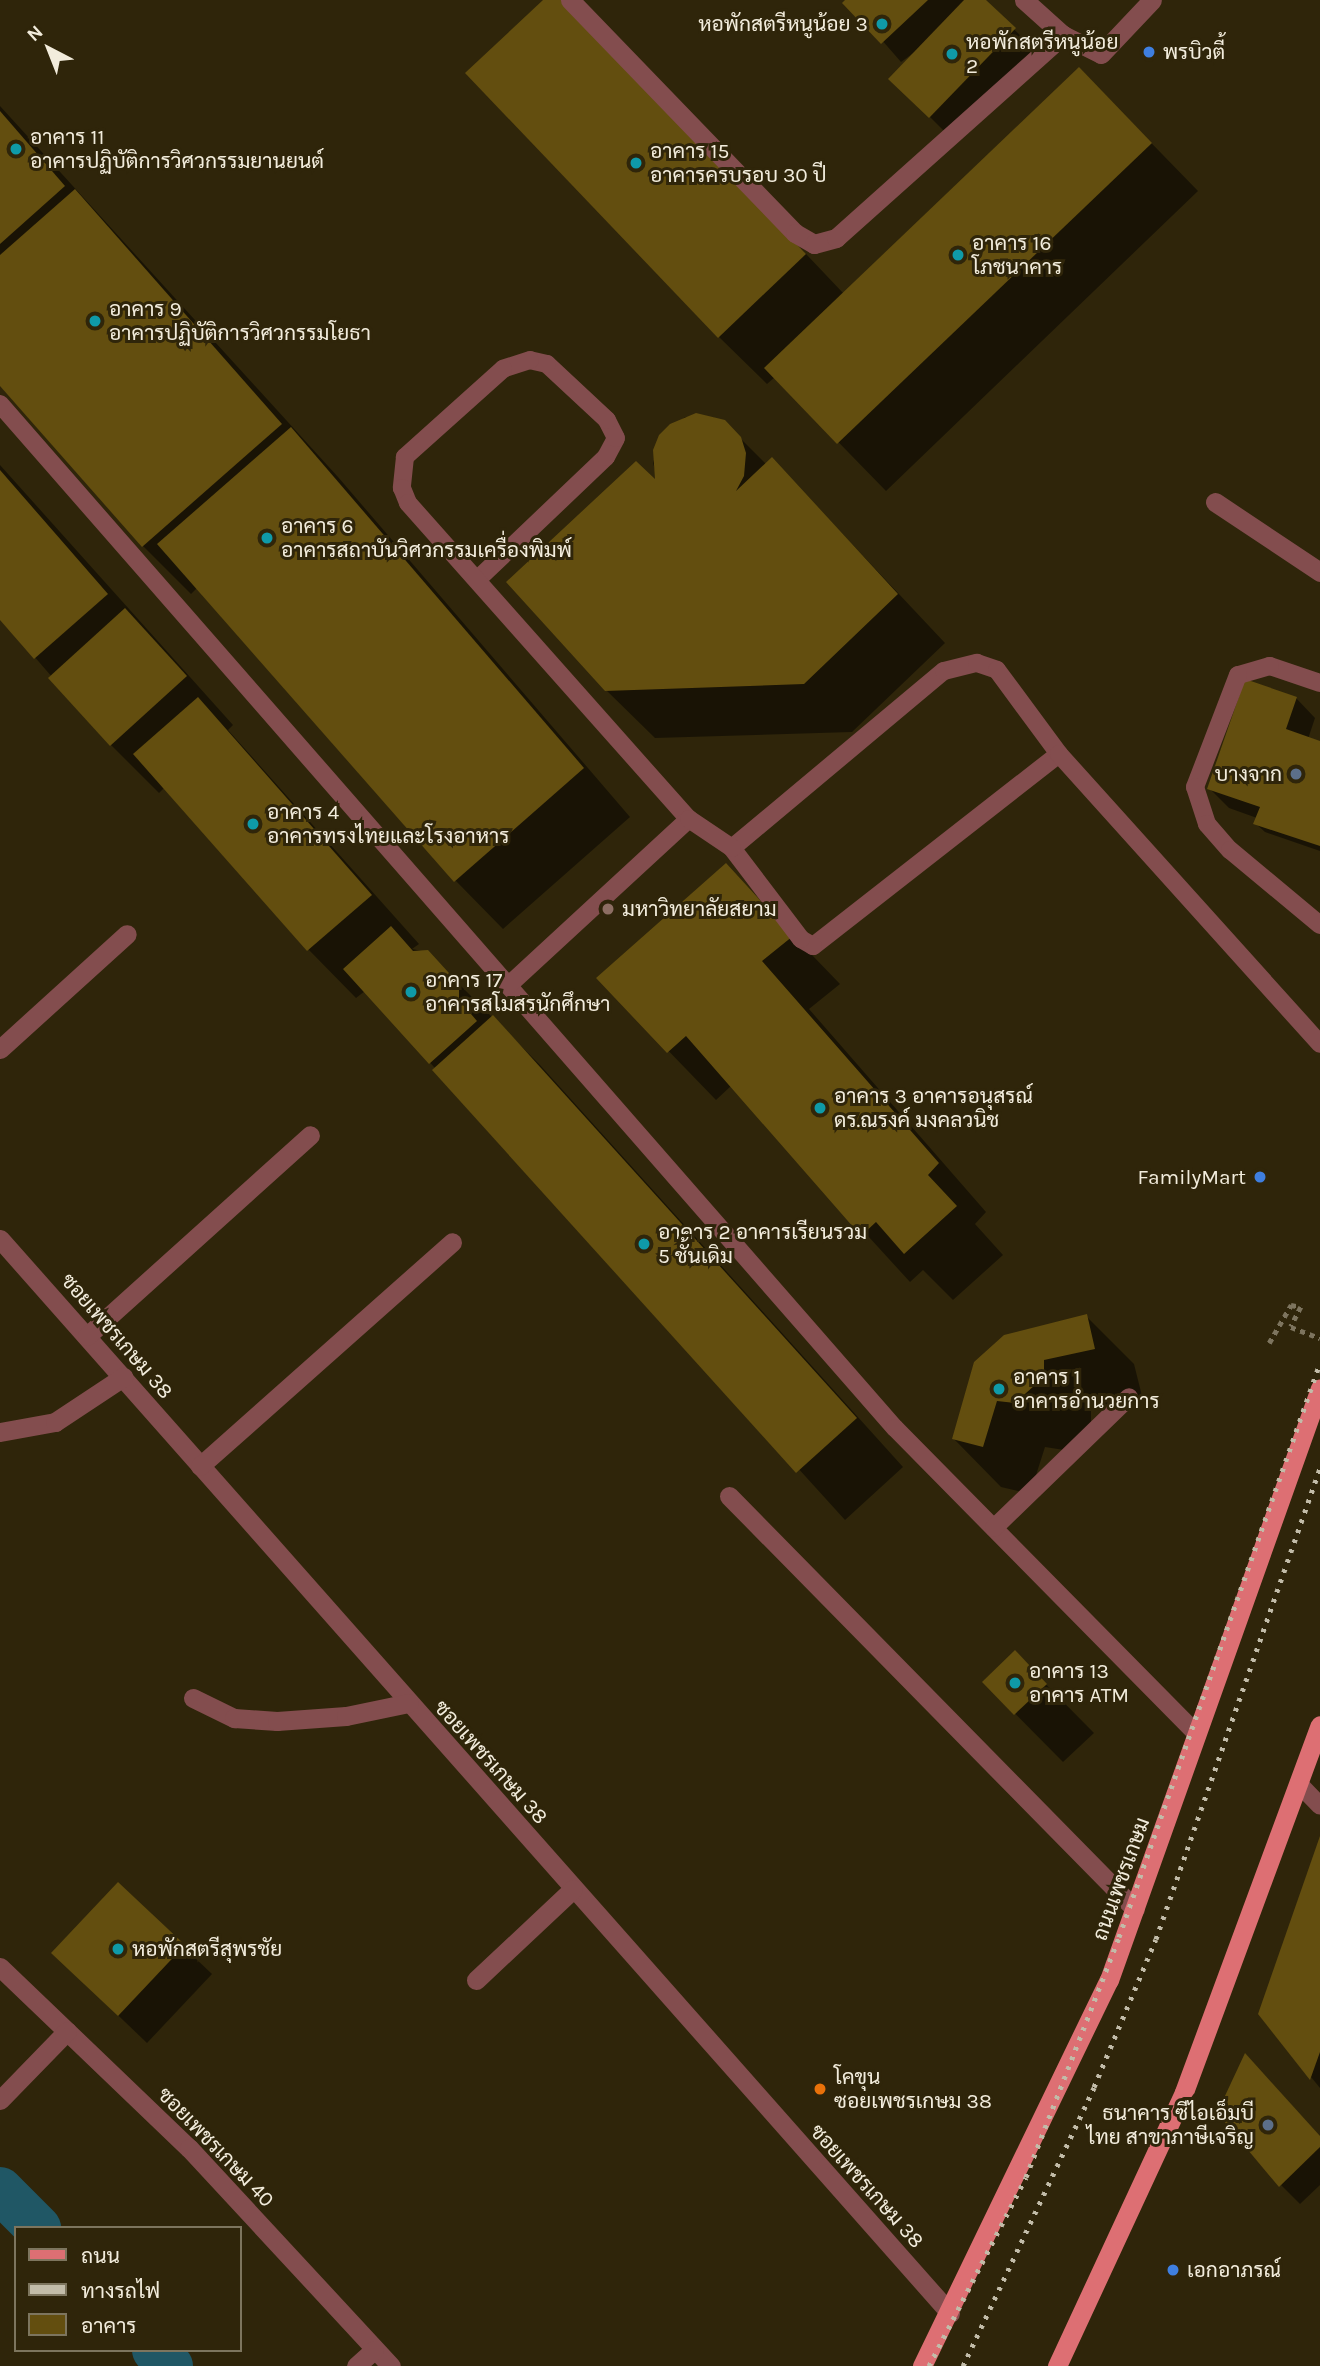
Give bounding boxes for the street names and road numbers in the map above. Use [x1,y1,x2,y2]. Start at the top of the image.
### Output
street label: ซอยเพชรเกษม 38 [56,1268,178,1404]
street label: ซอยเพชรเกษม 38 [429,1695,553,1829]
street label: ถนนเพชรเกษม [1087,1814,1155,1944]
street label: ซอยเพชรเกษม 40 [153,2082,279,2212]
street label: ซอยเพชรเกษม 38 [805,2119,929,2253]

